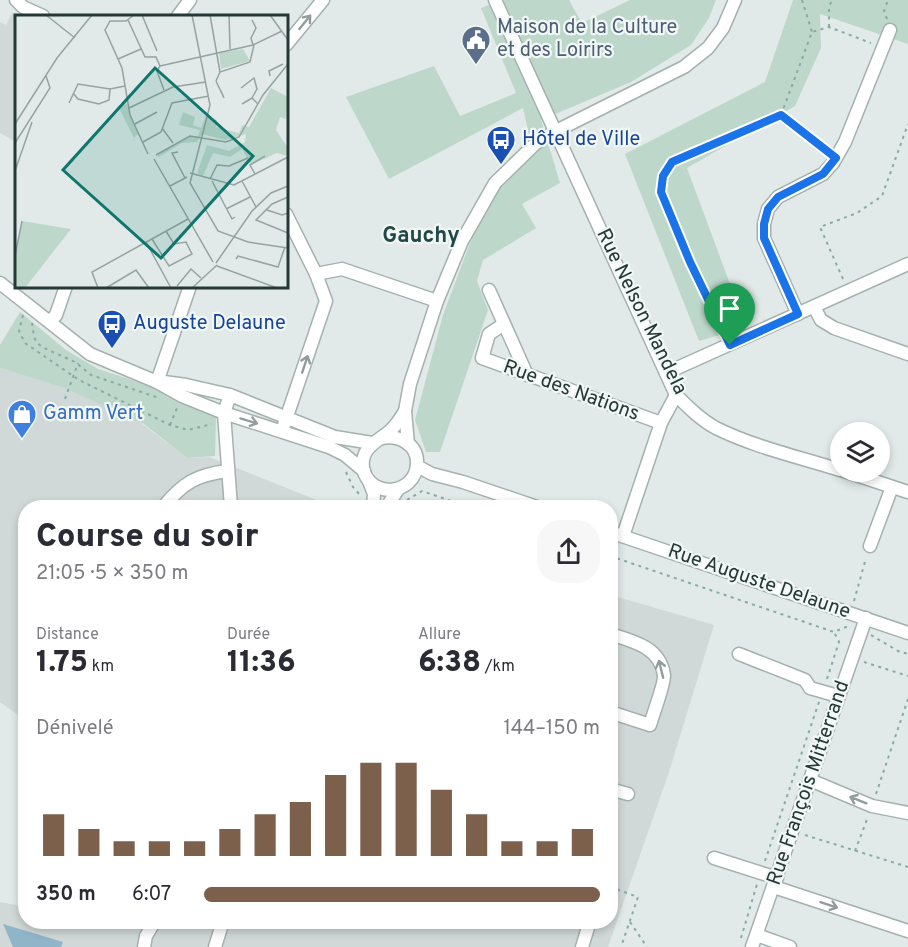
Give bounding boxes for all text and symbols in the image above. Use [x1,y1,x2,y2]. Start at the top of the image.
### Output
inset map [15,15,288,288]
one-way arrow [298,15,311,31]
place label: Maison de la Culture et des Loirirs [497,15,677,64]
public building icon: Maison de la Culture et des Loirirs [460,24,492,66]
bus stop icon: Hôtel de Ville [485,124,517,166]
place label: Hôtel de Ville [522,127,640,153]
district label: Gauchy [382,223,460,250]
street label: Rue Nelson Mandela [590,225,692,399]
pin [704,283,755,345]
icon: arrive [713,292,746,325]
bus stop icon: Auguste Delaune [96,308,128,350]
place label: Auguste Delaune [133,311,286,337]
street label: Rue des Nations [499,354,643,428]
one-way arrow [300,355,311,374]
shop icon: Gamm Vert [6,398,38,440]
place label: Gamm Vert [43,401,143,427]
one-way arrow [239,416,258,427]
map controls [830,422,890,482]
button: layers [830,422,890,482]
text: Course du soir [36,517,259,559]
button: share [537,520,600,583]
street label: Rue Auguste Delaune [664,539,854,625]
text: 21:05 · 5 × 350 m [36,561,188,587]
text: Distance [36,625,99,645]
text: Durée [227,625,270,645]
text: Allure [418,625,461,645]
text: 1.75 [36,645,88,682]
text: 11:36 [227,645,296,682]
text: 6:38 [418,645,481,682]
text: km [88,657,114,677]
text: /km [481,657,515,677]
one-way arrow [654,660,666,679]
street label: Rue François Mitterrand [762,677,856,889]
text: Dénivelé [36,716,113,742]
text: 144–150 m [504,716,600,742]
one-way arrow [849,794,867,805]
text: 350 m [36,882,96,908]
text: 6:07 [132,882,171,908]
one-way arrow [819,900,838,911]

